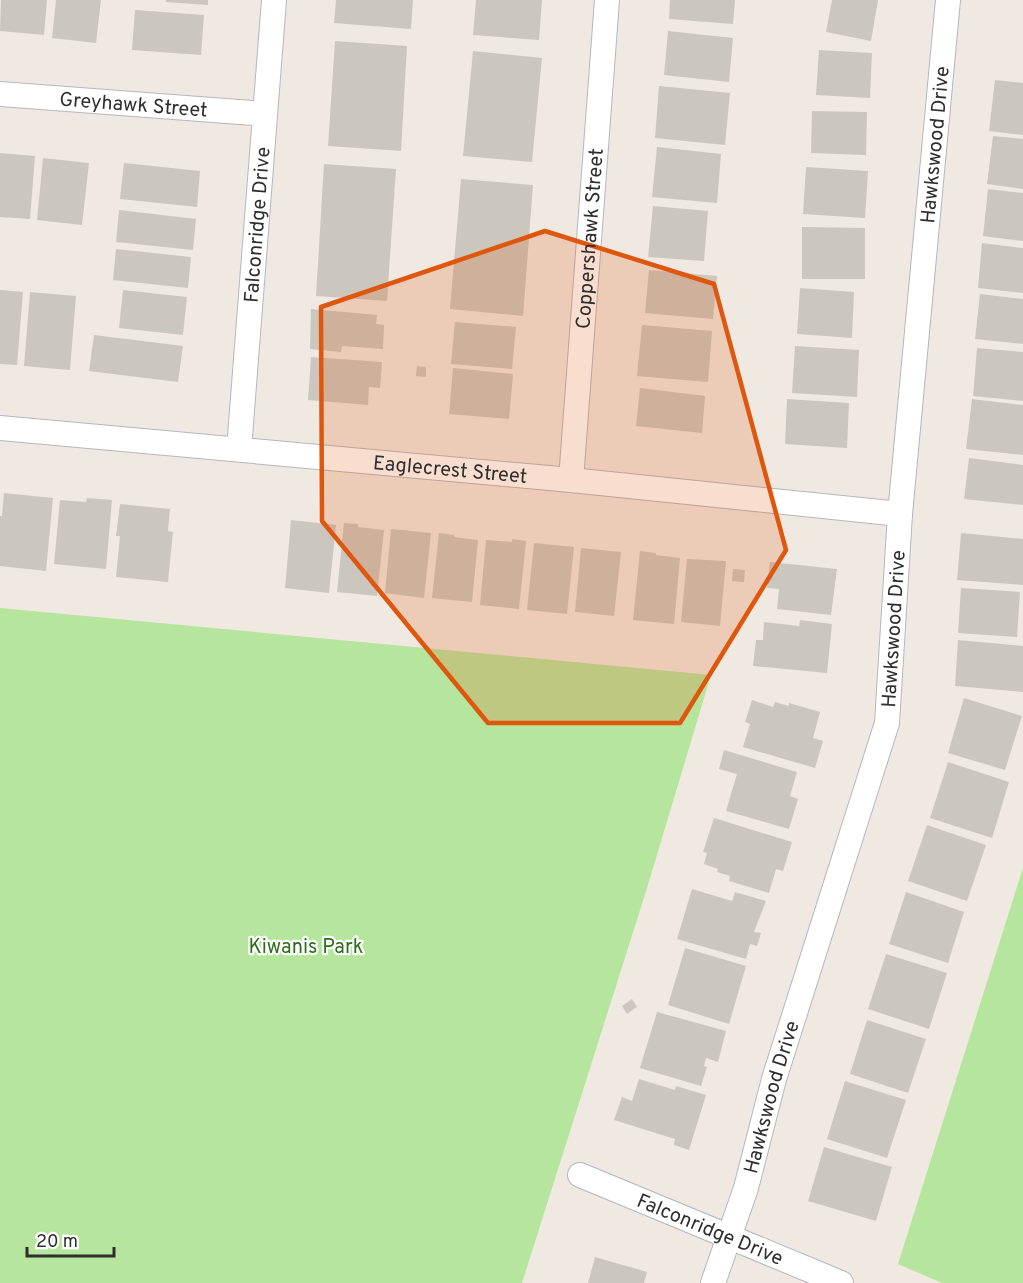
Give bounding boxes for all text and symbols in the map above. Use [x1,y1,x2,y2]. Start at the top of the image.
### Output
street label: Hawkswood Drive [916,65,957,225]
street label: Greyhawk Street [58,88,208,125]
street label: Falconridge Drive [239,146,278,304]
street label: Coppershawk Street [571,147,611,330]
street label: Eaglecrest Street [372,451,528,491]
street label: Hawkswood Drive [877,549,913,709]
park label: Kiwanis Park [249,935,363,961]
street label: Hawkswood Drive [739,1018,807,1177]
street label: Falconridge Drive [632,1189,787,1273]
scale bar [27,1220,114,1258]
text: 20 m [36,1231,78,1254]

